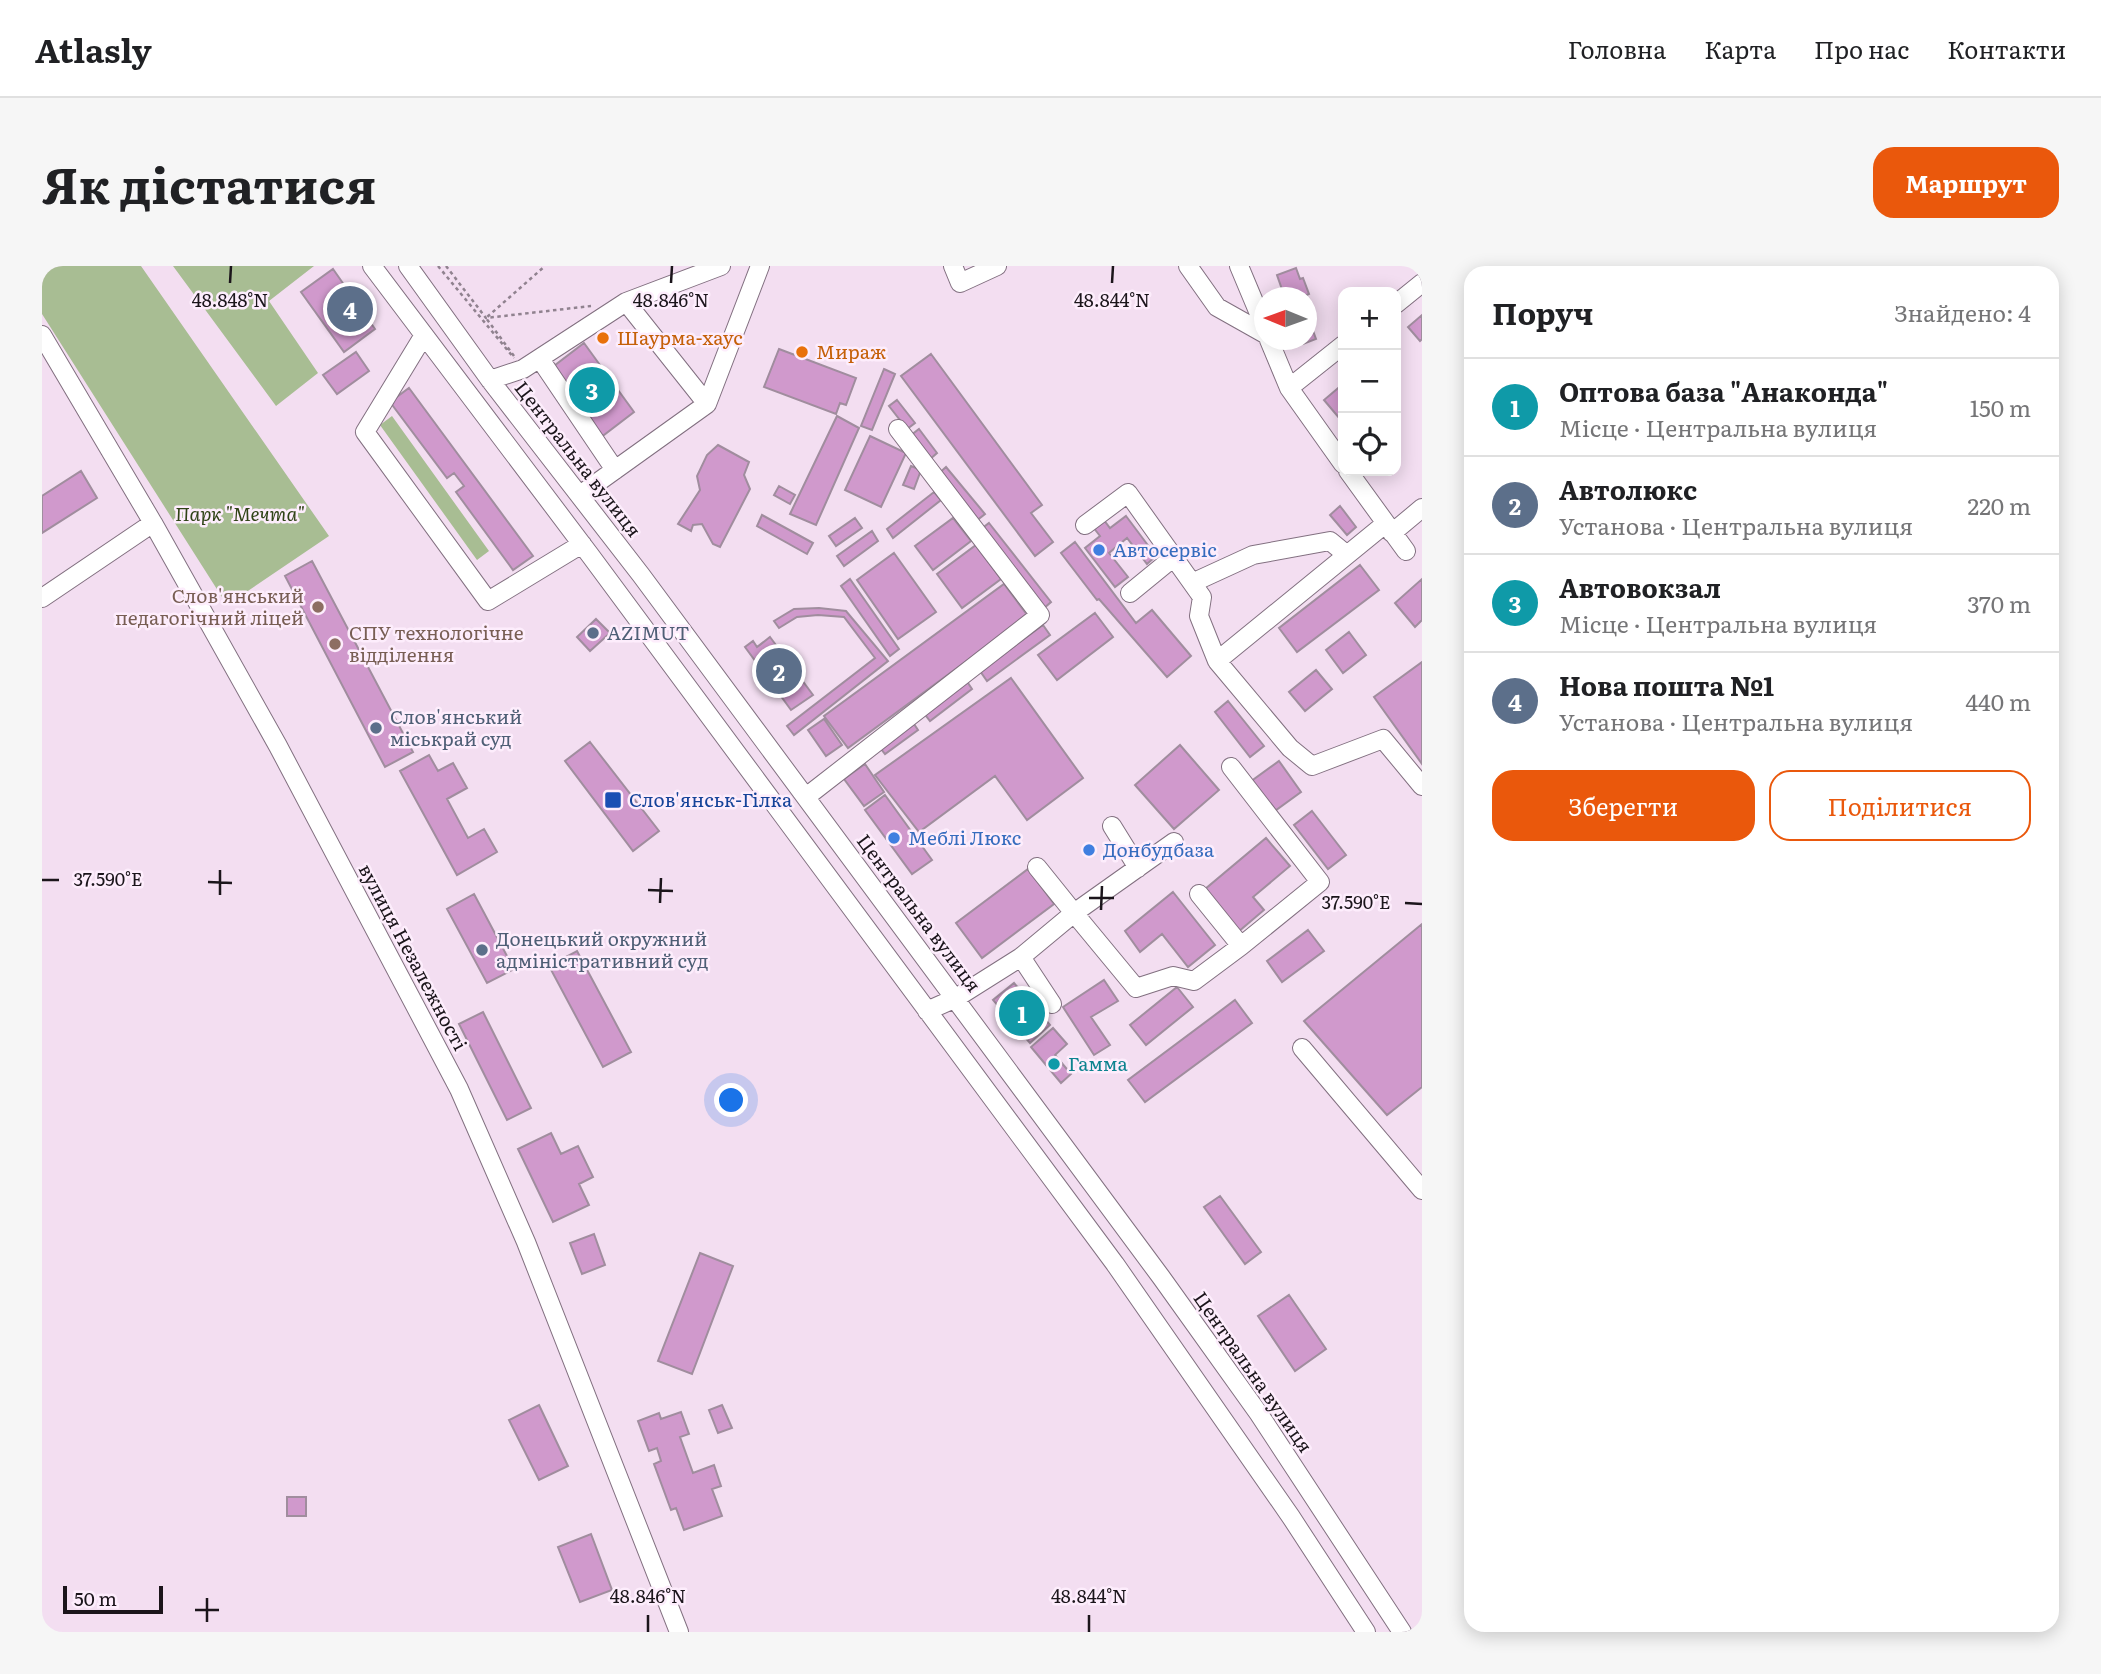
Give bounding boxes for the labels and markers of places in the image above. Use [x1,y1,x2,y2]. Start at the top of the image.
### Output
pin: 4 [327,283,373,335]
place label: Шаурма-хаус [617,323,743,351]
marker: Шаурма-хаус [595,330,611,346]
place label: Мираж [816,337,886,365]
marker: Мираж [794,344,810,360]
pin: 3 [569,364,615,416]
place label: Автосервіс [1113,535,1217,563]
marker: Автосервіс [1091,542,1107,558]
place label: Слов'янський педагогічний ліцей [115,581,304,631]
marker: Слов'янський педагогічний ліцей [310,599,326,615]
place label: СПУ технологічне відділення [349,618,524,668]
place label: AZIMUT [607,618,690,646]
marker: AZIMUT [585,625,601,641]
marker: СПУ технологічне відділення [327,636,343,652]
pin: 2 [756,645,802,697]
place label: Слов'янський міськрай суд [390,702,522,752]
marker: Слов'янський міськрай суд [368,720,384,736]
place label: Слов'янськ-Гілка [629,785,793,813]
marker: Слов'янськ-Гілка [603,790,623,810]
place label: Меблі Люкс [908,823,1021,851]
marker: Меблі Люкс [886,830,902,846]
place label: Донбудбаза [1103,835,1215,863]
marker: Донбудбаза [1081,842,1097,858]
place label: Донецький окружний адміністративний суд [496,924,709,974]
marker: Донецький окружний адміністративний суд [474,942,490,958]
pin: 1 [999,987,1045,1039]
place label: Гамма [1068,1049,1129,1077]
marker: Гамма [1046,1056,1062,1072]

